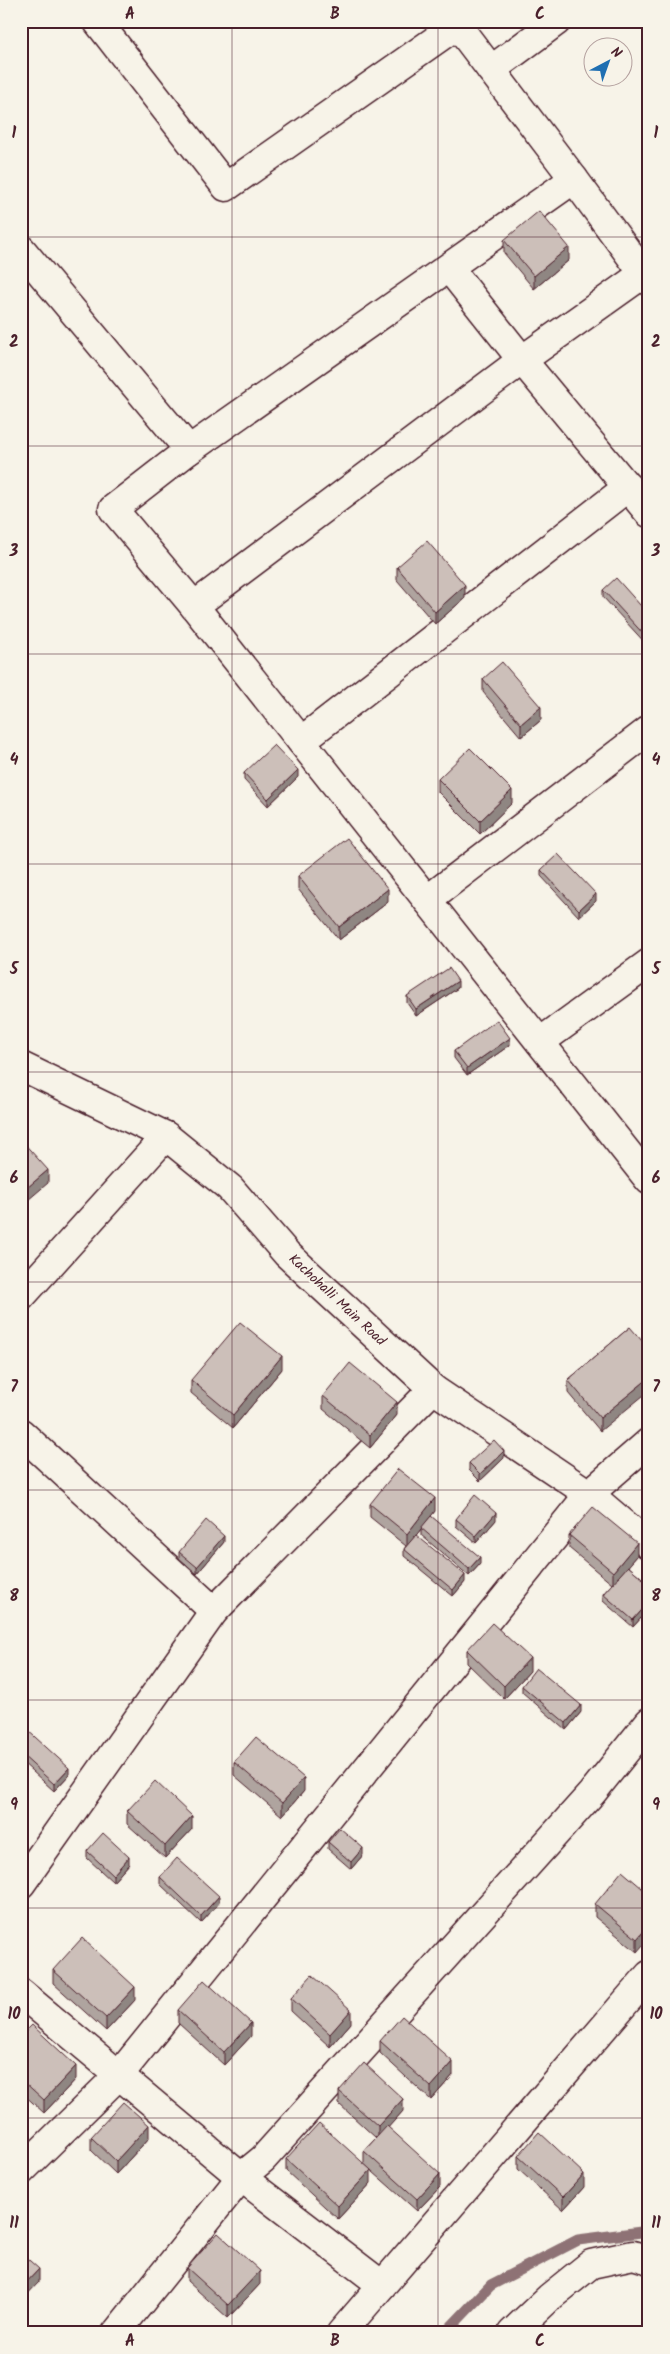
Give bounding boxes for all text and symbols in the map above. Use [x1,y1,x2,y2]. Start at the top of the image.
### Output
text: A [125,2,135,27]
text: B [330,2,340,27]
text: C [535,2,545,27]
north arrow [582,38,632,88]
text: N [605,42,627,64]
text: 1 [12,121,17,146]
text: 1 [654,121,659,146]
text: 2 [9,330,19,355]
text: 2 [651,330,661,355]
text: 3 [9,539,19,564]
text: 3 [651,539,661,564]
text: 4 [10,748,19,773]
text: 4 [652,748,661,773]
text: 5 [9,957,20,982]
text: 5 [651,957,662,982]
text: 6 [10,1166,19,1191]
text: 6 [652,1166,661,1191]
street label: Kachohalli Main Road [283,1249,392,1352]
text: 7 [10,1375,18,1400]
text: 7 [652,1375,660,1400]
text: 8 [9,1584,19,1609]
text: 8 [651,1584,661,1609]
text: 9 [10,1793,18,1818]
text: 9 [652,1793,660,1818]
text: 10 [7,2002,21,2027]
text: 10 [649,2002,663,2027]
text: 11 [9,2211,19,2236]
text: 11 [651,2211,661,2236]
text: A [125,2329,135,2354]
text: B [330,2329,340,2354]
text: C [535,2329,545,2354]

